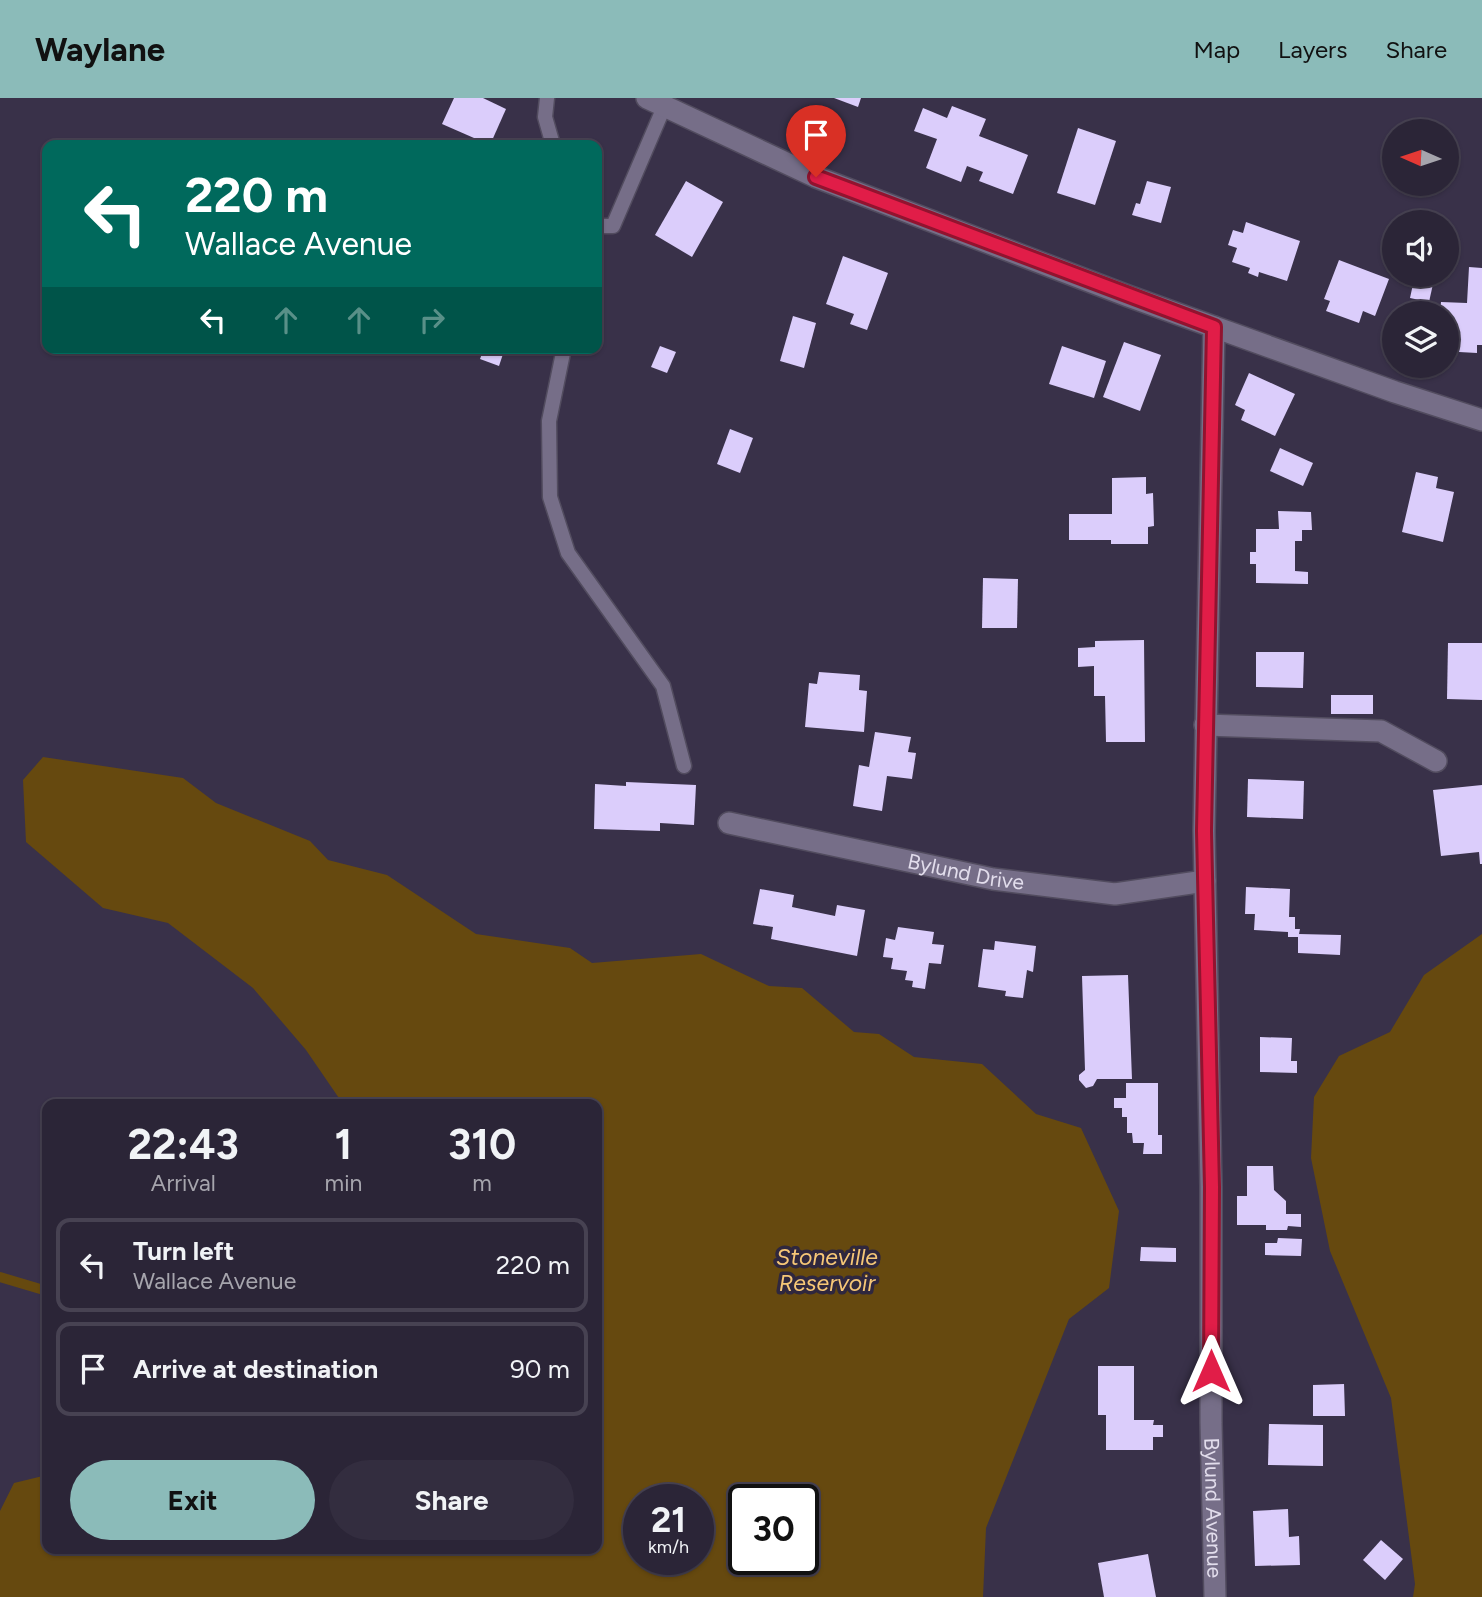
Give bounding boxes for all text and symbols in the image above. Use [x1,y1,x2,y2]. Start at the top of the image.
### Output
text: Waylane [35,30,165,69]
text: Map [1193,35,1240,64]
text: Layers [1278,35,1347,64]
text: Share [1385,35,1447,64]
pin [786,105,846,177]
icon: arrive [797,116,835,154]
north arrow [1382,119,1460,196]
map controls [1382,119,1459,378]
text: 220 m [185,165,328,224]
icon: left [70,168,161,259]
button: sound [1382,210,1459,287]
text: Wallace Avenue [185,225,412,263]
icon: left [194,301,232,339]
icon: ahead [267,301,305,339]
icon: ahead [340,301,378,339]
icon: right [413,301,451,339]
button: layers [1382,301,1459,378]
street label: Bylund Drive [906,848,1026,895]
text: 22:43 [128,1119,239,1170]
text: 1 [335,1119,352,1170]
text: 310 [448,1119,516,1170]
text: Arrival [151,1169,216,1197]
text: min [325,1169,362,1197]
text: m [472,1169,492,1197]
text: Turn left [133,1235,234,1267]
water label: Stoneville Reservoir [776,1243,878,1297]
icon: left [74,1246,112,1284]
text: 220 m [496,1249,570,1281]
text: Wallace Avenue [133,1267,296,1295]
position arrow [1174,1334,1248,1408]
icon: arrive [74,1350,112,1388]
text: Arrive at destination [133,1353,378,1385]
text: 90 m [510,1353,570,1385]
street label: Bylund Avenue [1199,1437,1228,1578]
button: Exit [70,1460,315,1540]
button: Share [329,1460,574,1540]
speed limit sign: 30 [728,1484,819,1575]
text: 21 [651,1499,686,1541]
text: km/h [648,1536,689,1558]

